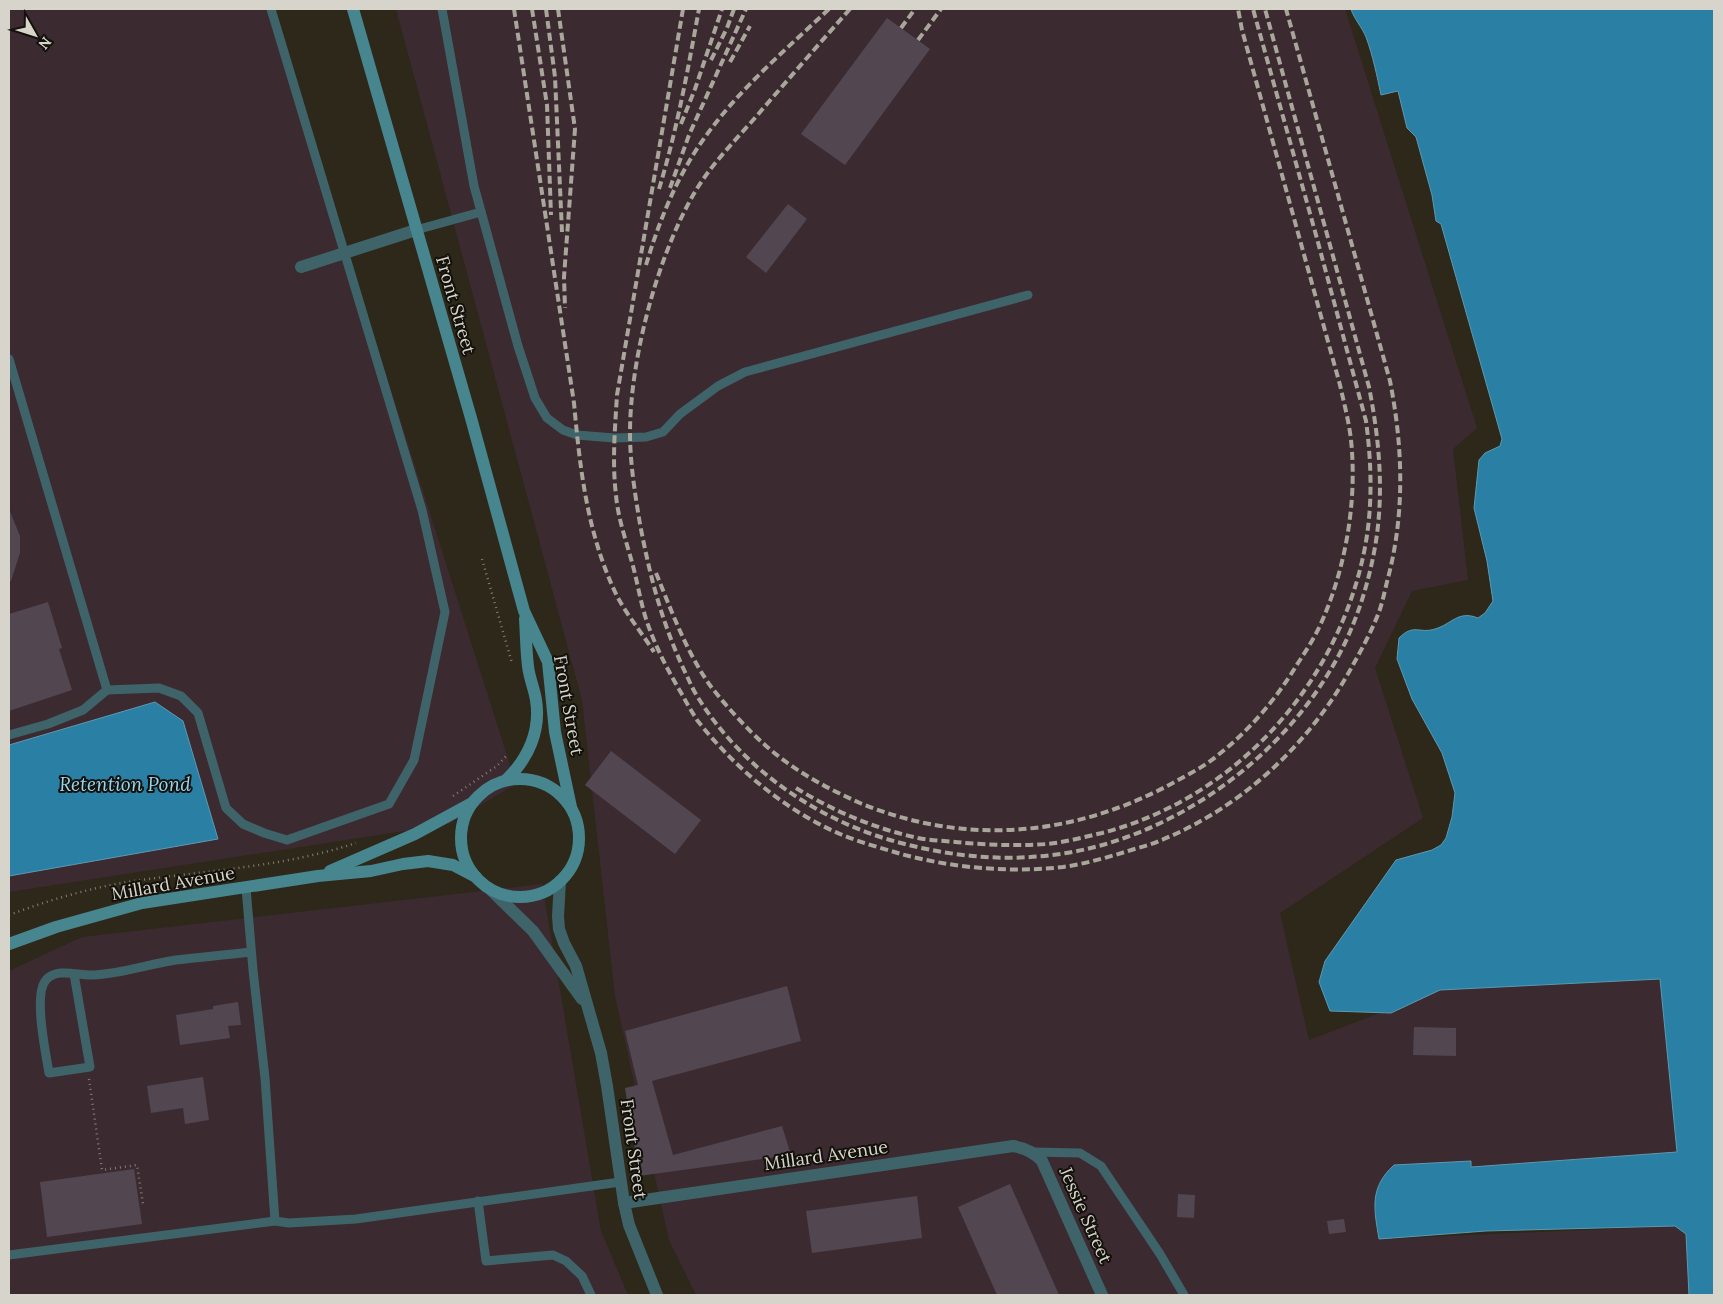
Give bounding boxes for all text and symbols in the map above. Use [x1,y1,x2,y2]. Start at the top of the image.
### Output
north arrow [10,10,60,60]
text: N [35,33,56,53]
street label: Front Street [431,253,481,357]
street label: Front Street [549,653,589,757]
water label: Retention Pond [59,772,191,796]
street label: Millard Avenue [109,861,237,905]
street label: Front Street [616,1097,652,1201]
street label: Millard Avenue [763,1135,890,1175]
street label: Jessie Street [1054,1162,1118,1267]

